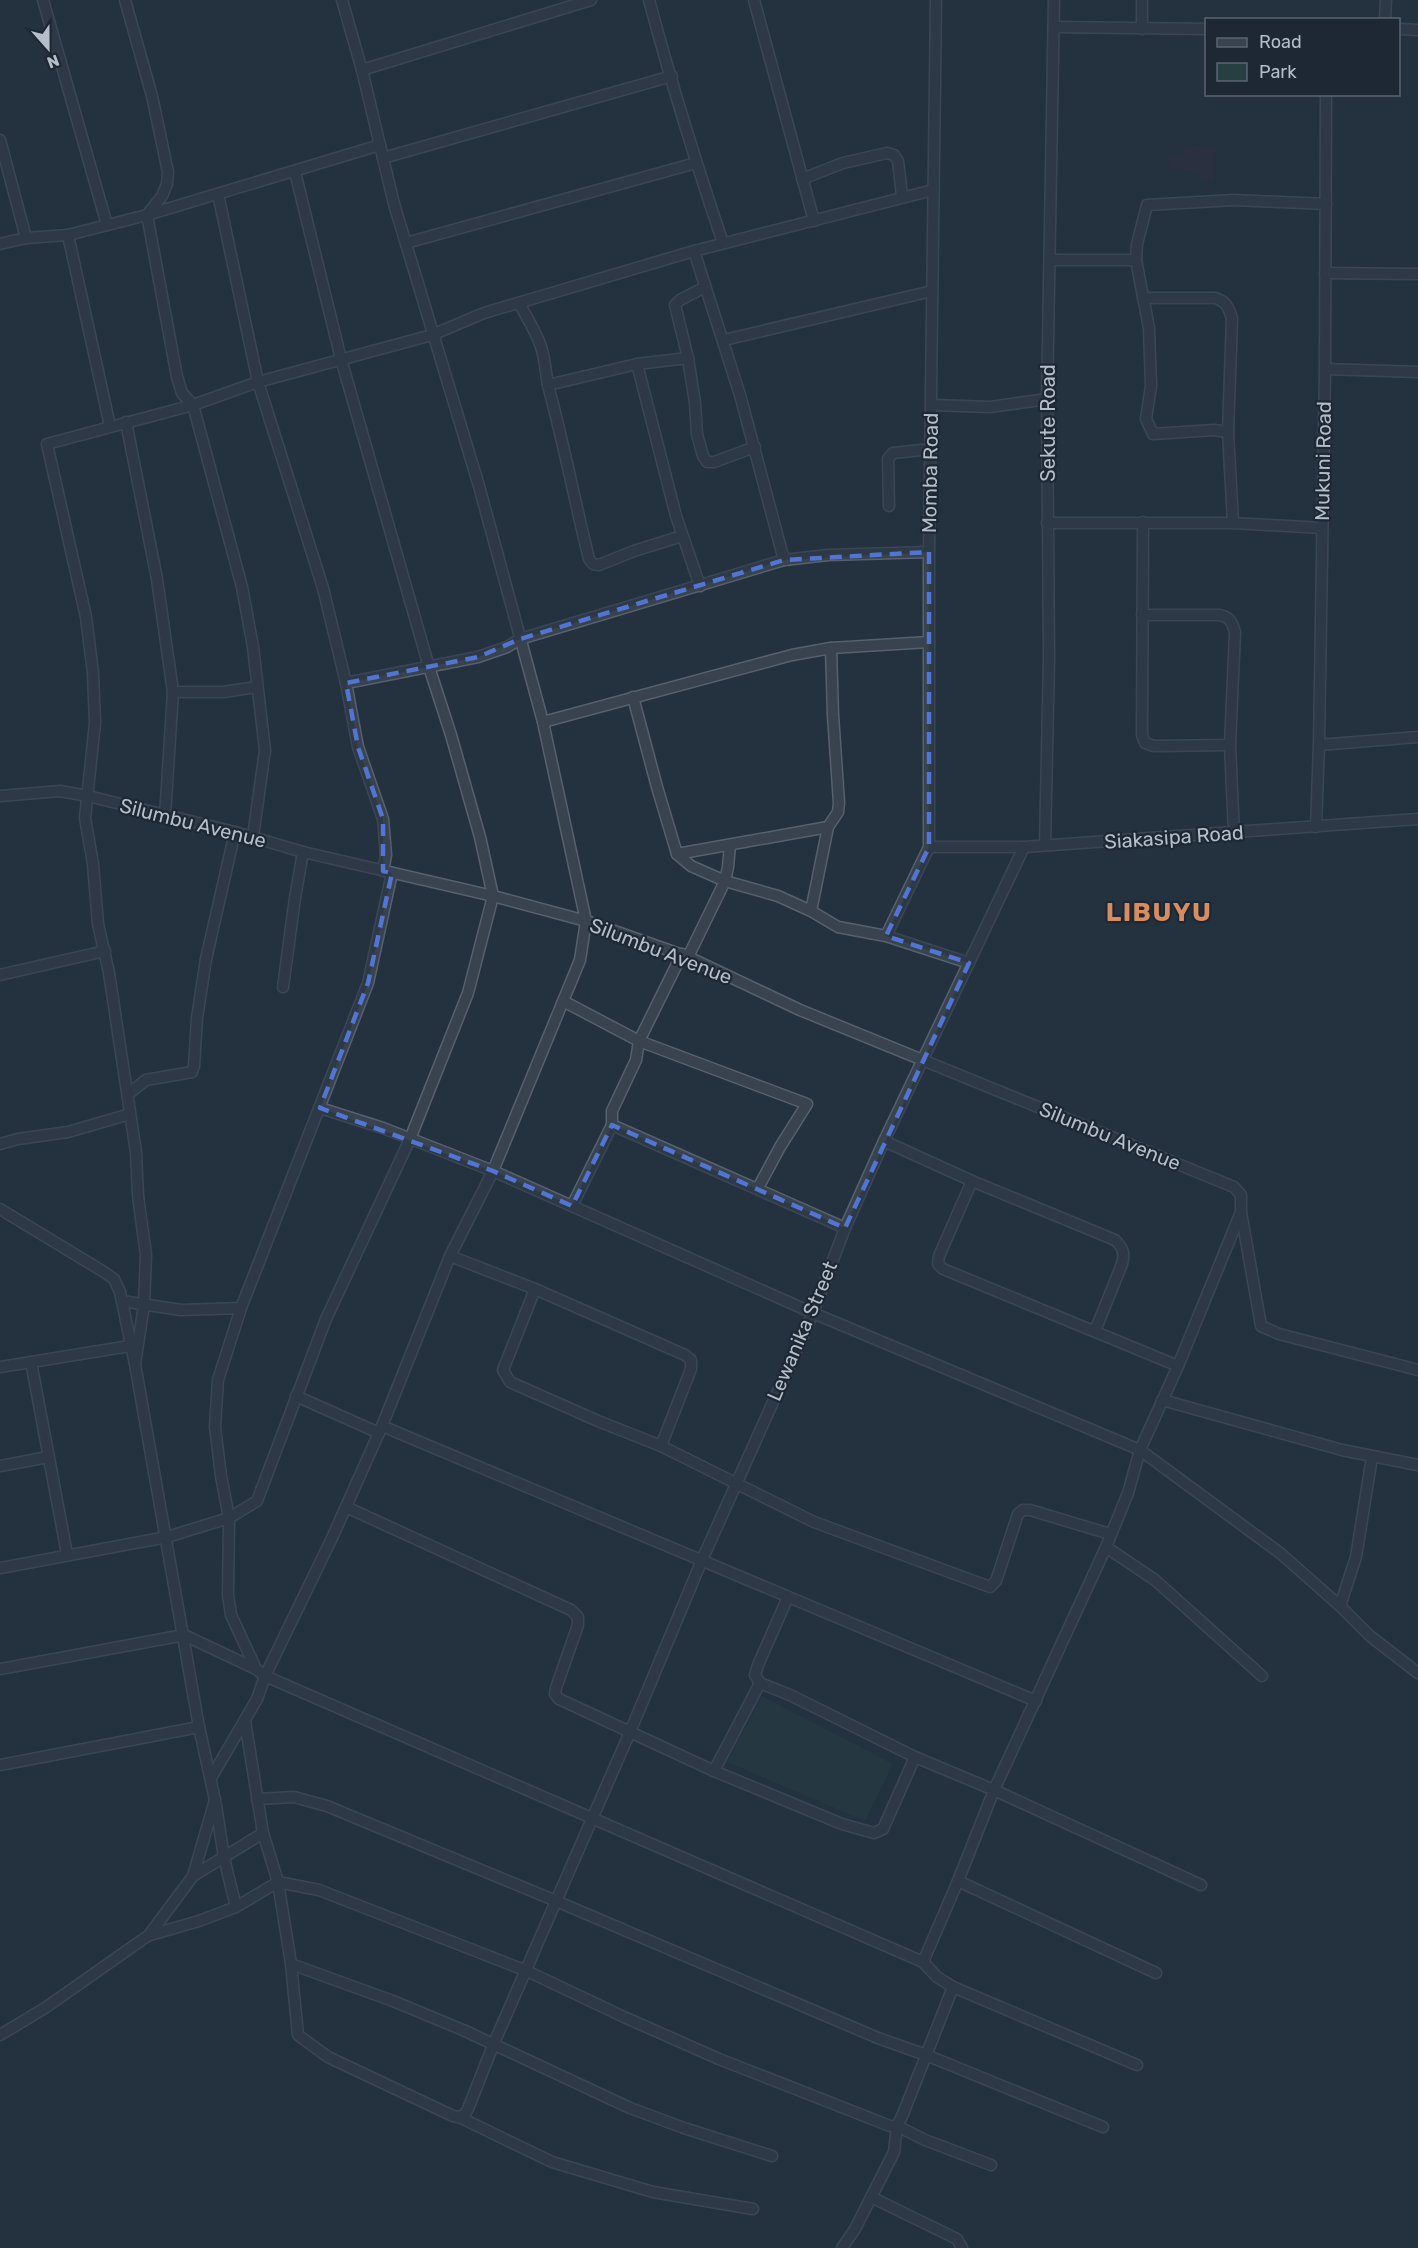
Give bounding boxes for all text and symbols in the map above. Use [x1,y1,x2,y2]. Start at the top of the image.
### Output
north arrow [18,18,78,78]
legend [1205,18,1400,96]
text: Road [1259,31,1302,53]
text: N [44,51,62,72]
text: Park [1259,61,1297,83]
street label: Sekute Road [1036,364,1060,482]
street label: Mukuni Road [1310,401,1336,521]
street label: Momba Road [917,413,943,533]
street label: Silumbu Avenue [117,793,269,853]
street label: Siakasipa Road [1103,820,1245,854]
district label: LIBUYU [1106,897,1212,928]
street label: Silumbu Avenue [587,913,735,989]
street label: Silumbu Avenue [1036,1097,1184,1175]
street label: Lewanika Street [762,1257,842,1405]

